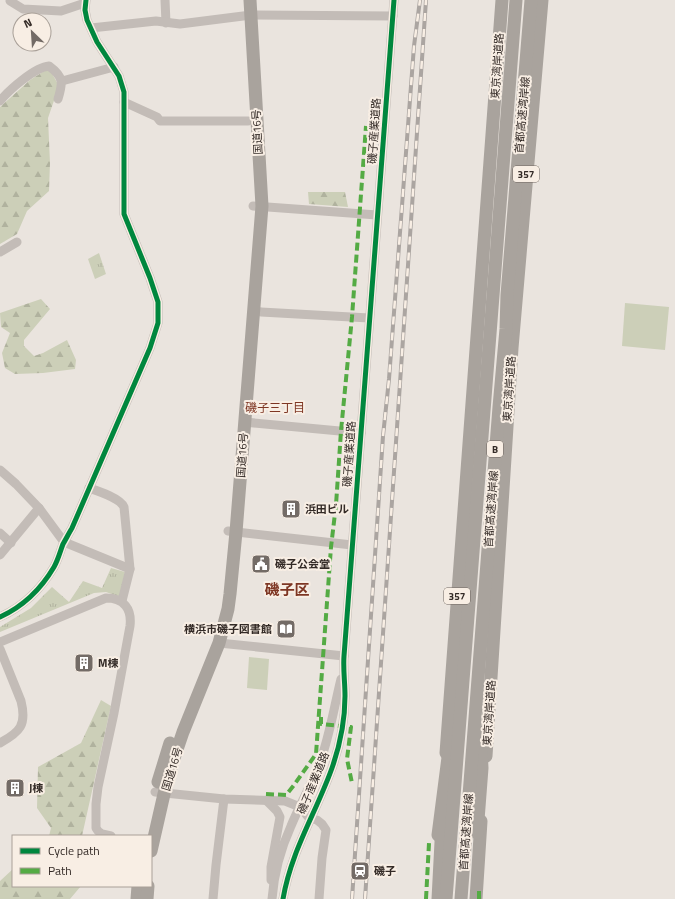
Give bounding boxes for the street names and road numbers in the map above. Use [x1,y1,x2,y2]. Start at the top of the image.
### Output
street label: 東京湾岸道路 [487,33,507,99]
street label: 首都高速湾岸線 [511,76,533,154]
street label: 磯子産業道路 [364,98,384,164]
street label: 国道16号 [248,109,266,155]
road number: 357 [513,166,539,182]
street label: 東京湾岸道路 [499,356,519,422]
street label: 磯子産業道路 [339,421,359,487]
street label: 国道16号 [232,432,252,478]
road number: B [487,441,503,457]
street label: 首都高速湾岸線 [480,470,502,548]
road number: 357 [444,588,470,604]
street label: 東京湾岸道路 [479,680,499,746]
street label: 国道16号 [158,745,186,793]
street label: 磯子産業道路 [293,749,333,817]
street label: 首都高速湾岸線 [455,793,477,871]

